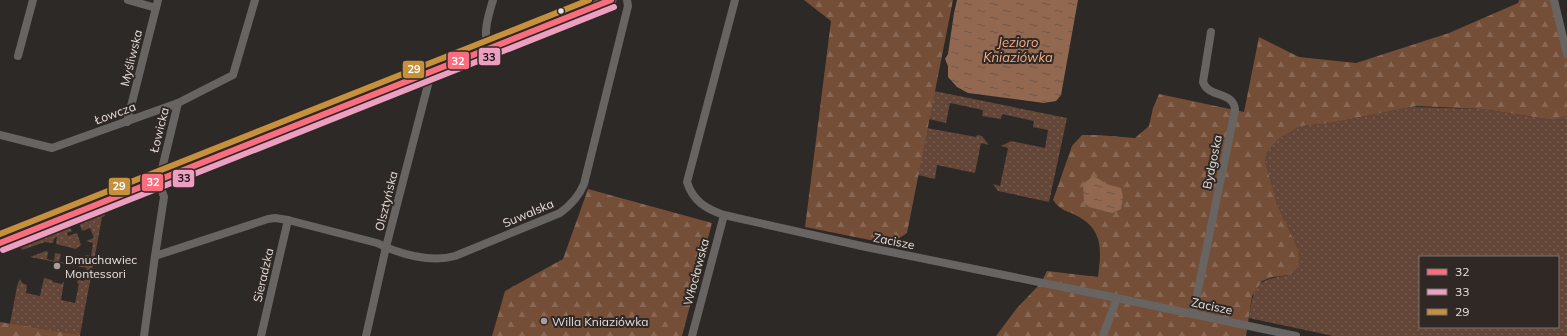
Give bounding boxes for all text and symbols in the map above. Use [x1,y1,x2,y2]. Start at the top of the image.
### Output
unlabelled marker [556,6,566,16]
street label: Myśliwska [117,28,145,88]
water label: Jezioro Kniaziówka [983,34,1053,65]
line badge: 33 [478,47,501,66]
text: 33 [482,50,496,64]
line badge: 32 [447,51,470,70]
text: 32 [451,54,465,68]
line badge: 29 [402,60,425,79]
text: 29 [407,62,421,76]
street label: Łowcza [91,99,138,128]
street label: Łowicka [146,106,172,155]
street label: Bydgoska [1199,134,1225,190]
line badge: 33 [172,169,195,188]
street label: Olsztyńska [371,169,401,233]
text: 33 [177,171,191,185]
line badge: 32 [141,173,164,192]
text: 32 [146,175,160,189]
line badge: 29 [108,177,131,196]
text: 29 [112,179,126,193]
street label: Suwalska [500,196,556,230]
street label: Zacisze [872,230,916,252]
street label: Włocławska [680,237,712,307]
street label: Sieradzka [249,246,277,304]
place label: Dmuchawiec Montessori [65,252,137,281]
legend [1419,256,1559,328]
marker: Dmuchawiec Montessori [52,261,62,271]
text: 32 [1455,264,1469,279]
text: 33 [1455,284,1469,299]
street label: Zacisze [1190,294,1234,318]
text: 29 [1455,304,1469,319]
place label: Willa Kniaziówka [552,314,649,329]
marker: Willa Kniaziówka [539,316,549,326]

